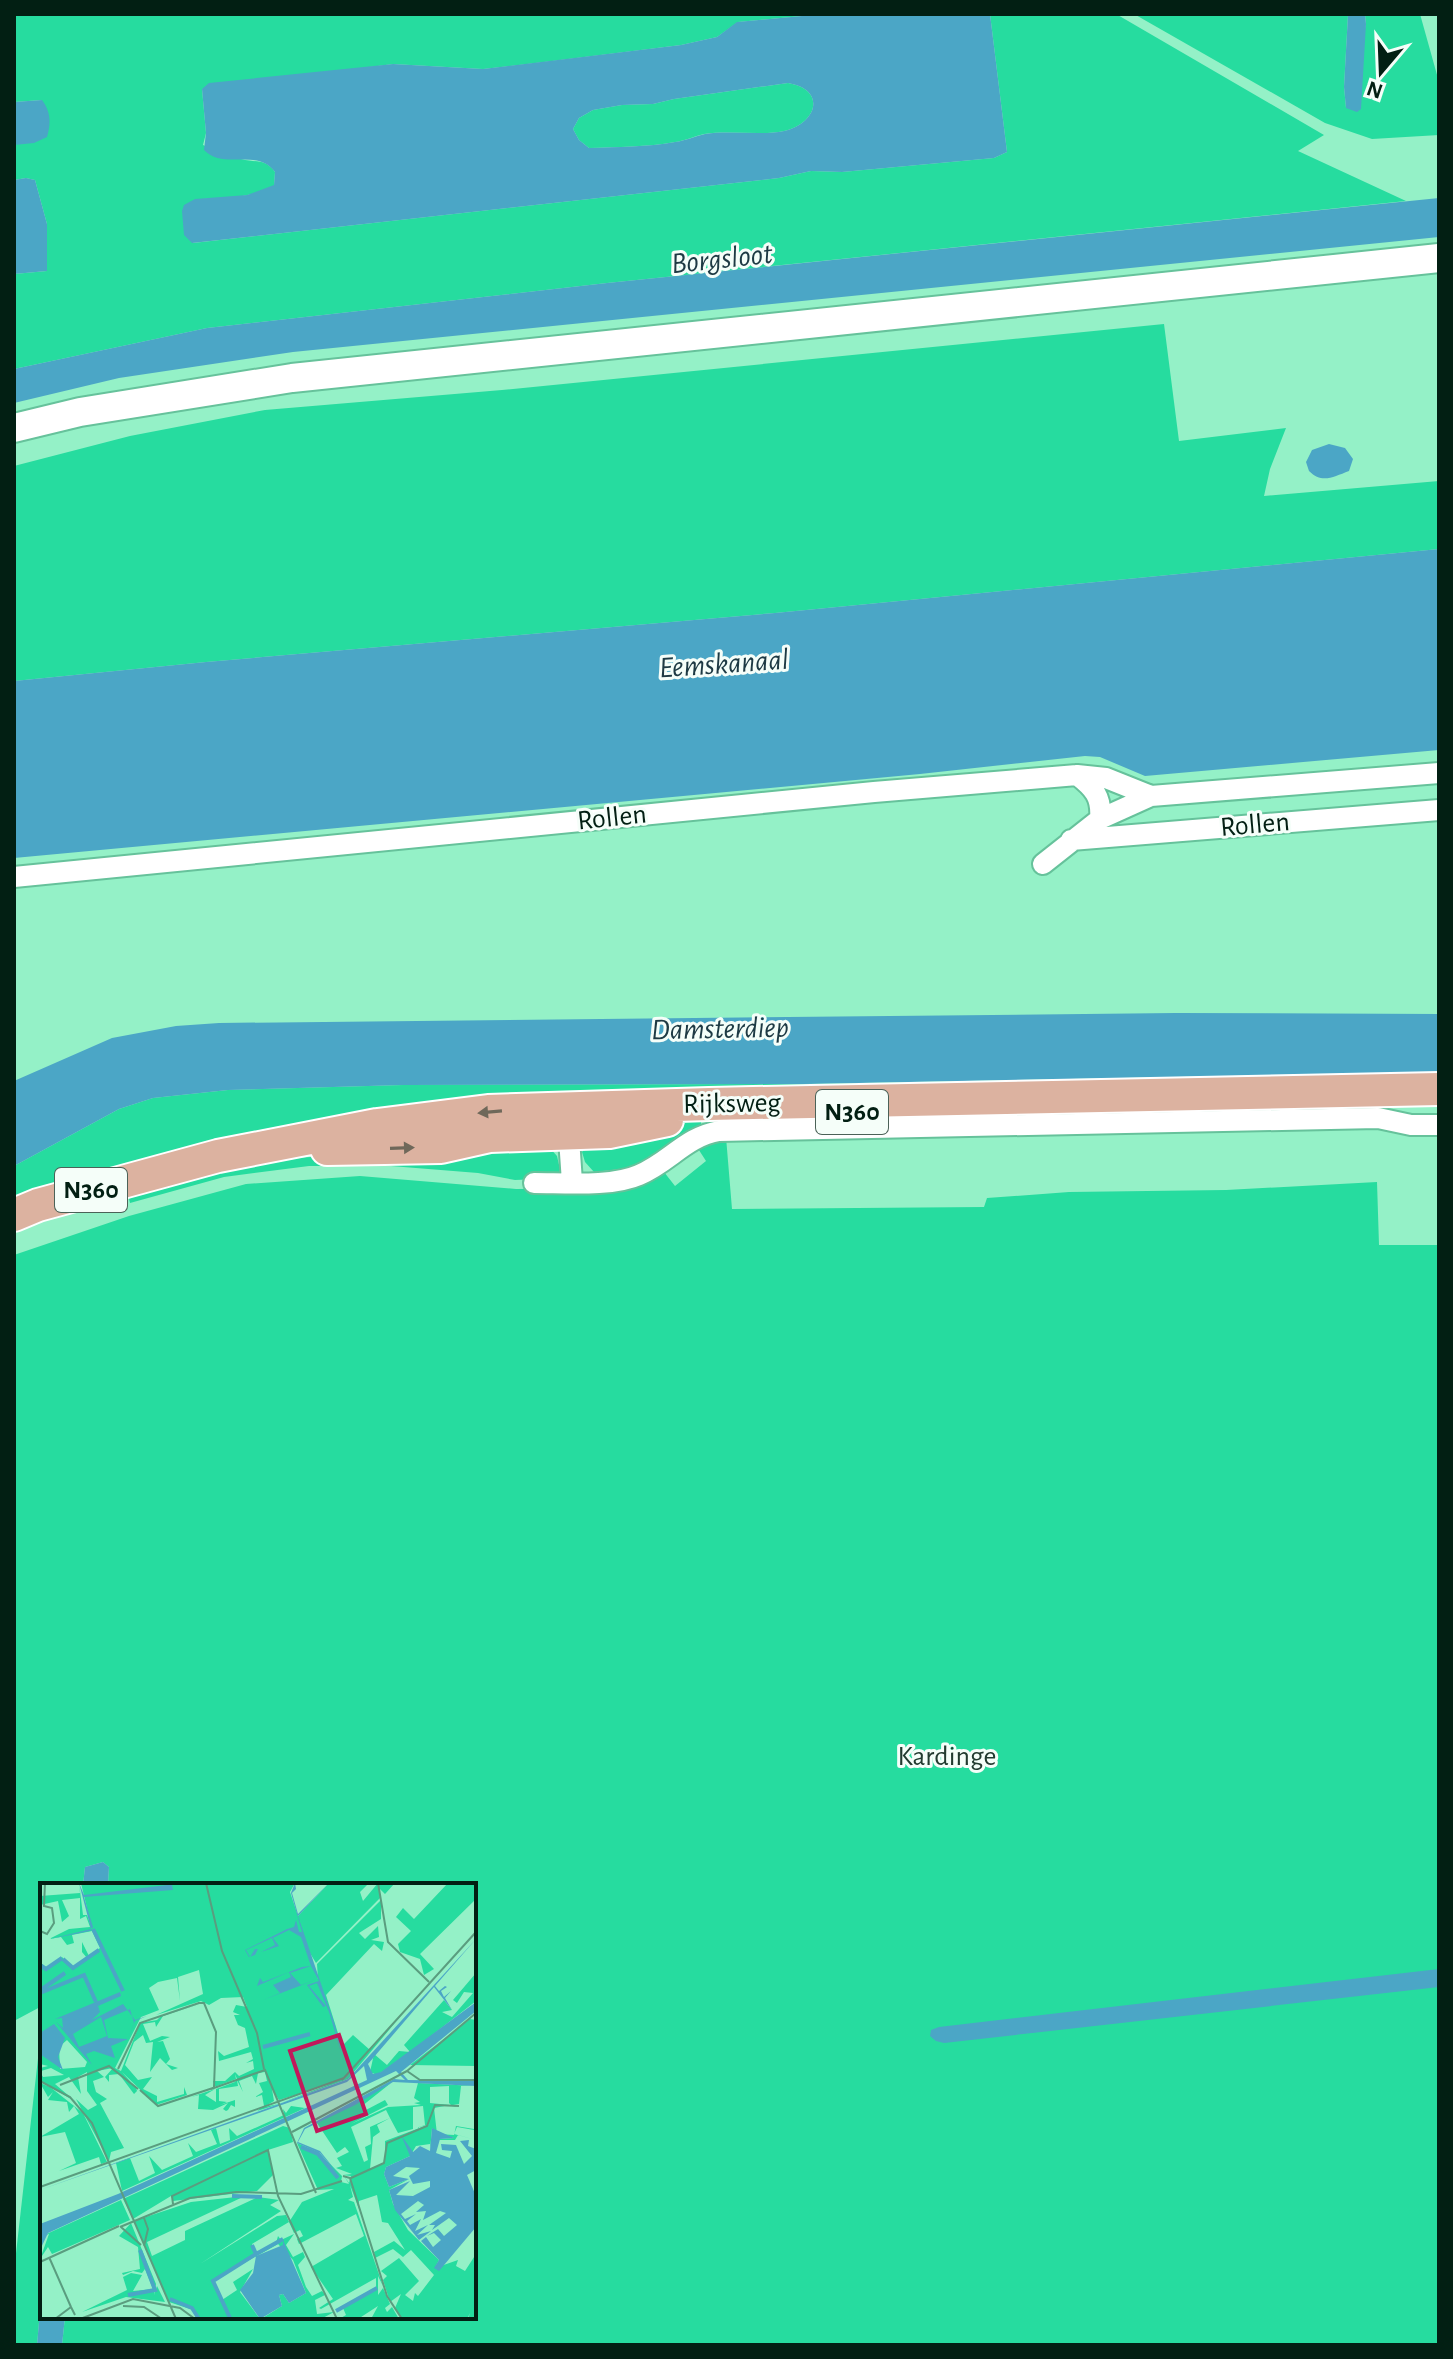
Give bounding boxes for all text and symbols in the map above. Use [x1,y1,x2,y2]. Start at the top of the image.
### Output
north arrow [1341,32,1421,112]
text: N [1364,77,1386,103]
water label: Borgsloot [670,239,774,279]
water label: Eemskanaal [658,645,790,683]
street label: Rollen [576,800,648,836]
street label: Rollen [1219,808,1291,842]
water label: Damsterdiep [651,1013,789,1045]
street label: Rijksweg [683,1089,781,1119]
road number: N360 [816,1090,888,1134]
one-way arrow [477,1106,502,1119]
one-way arrow [390,1142,415,1155]
road number: N360 [55,1168,127,1212]
park label: Kardinge [898,1743,996,1771]
inset map [40,1883,476,2319]

